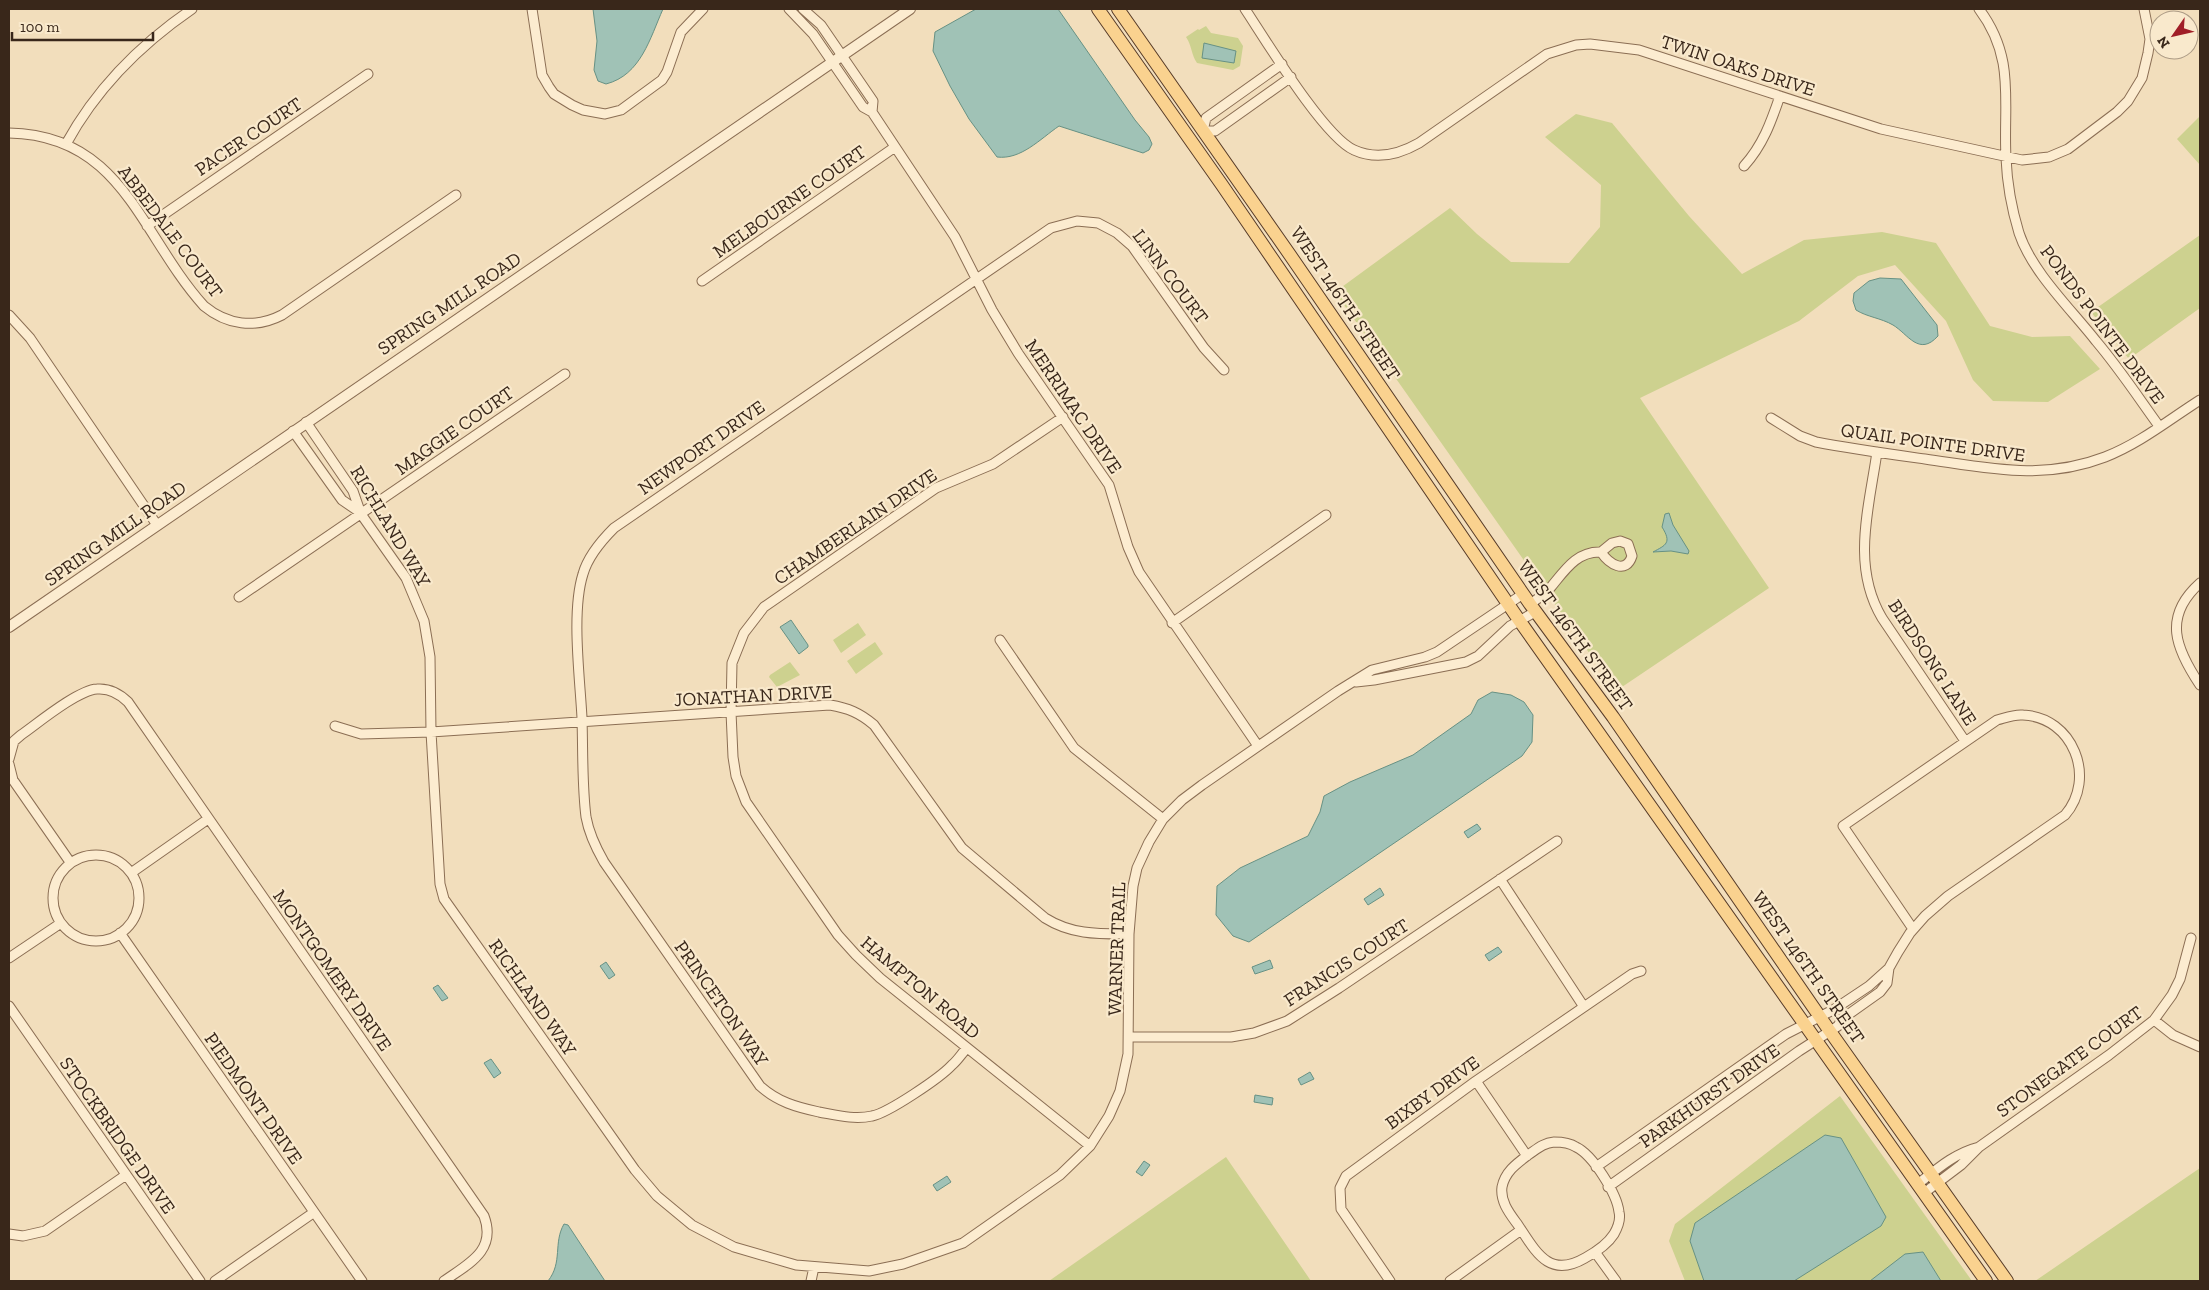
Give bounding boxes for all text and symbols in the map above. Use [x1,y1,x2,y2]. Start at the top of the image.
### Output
scale bar [12,10,154,42]
north arrow [2149,10,2199,60]
text: 100 m [20,18,59,36]
street label: TWIN OAKS DRIVE [1658,30,1818,101]
text: N [2153,33,2174,51]
street label: PACER COURT [190,92,306,181]
street label: MELBOURNE COURT [708,140,870,263]
street label: ABBEDALE COURT [113,160,228,302]
street label: WEST 146TH STREET [1286,222,1406,385]
street label: LINN COURT [1128,225,1214,328]
street label: PONDS POINTE DRIVE [2035,240,2170,408]
street label: SPRING MILL ROAD [373,247,525,360]
street label: MERRIMAC DRIVE [1020,335,1127,478]
street label: MAGGIE COURT [391,381,518,480]
street label: NEWPORT DRIVE [634,395,769,500]
street label: QUAIL POINTE DRIVE [1839,418,2026,467]
street label: RICHLAND WAY [345,462,436,591]
street label: CHAMBERLAIN DRIVE [769,463,941,590]
street label: SPRING MILL ROAD [40,476,191,591]
street label: WEST 146TH STREET [1513,555,1638,715]
street label: BIRDSONG LANE [1883,595,1982,730]
street label: JONATHAN DRIVE [673,680,833,711]
street label: WARNER TRAIL [1103,881,1130,1016]
street label: MONTGOMERY DRIVE [268,885,397,1055]
street label: WEST 146TH STREET [1747,887,1870,1048]
street label: FRANCIS COURT [1280,913,1413,1011]
street label: HAMPTON ROAD [856,931,985,1044]
street label: RICHLAND WAY [484,935,582,1060]
street label: PRINCETON WAY [670,936,774,1071]
street label: STONEGATE COURT [1992,1001,2147,1122]
street label: PIEDMONT DRIVE [200,1028,308,1169]
street label: PARKHURST DRIVE [1635,1038,1784,1153]
street label: BIXBY DRIVE [1381,1051,1484,1134]
street label: STOCKBRIDGE DRIVE [55,1053,180,1218]

